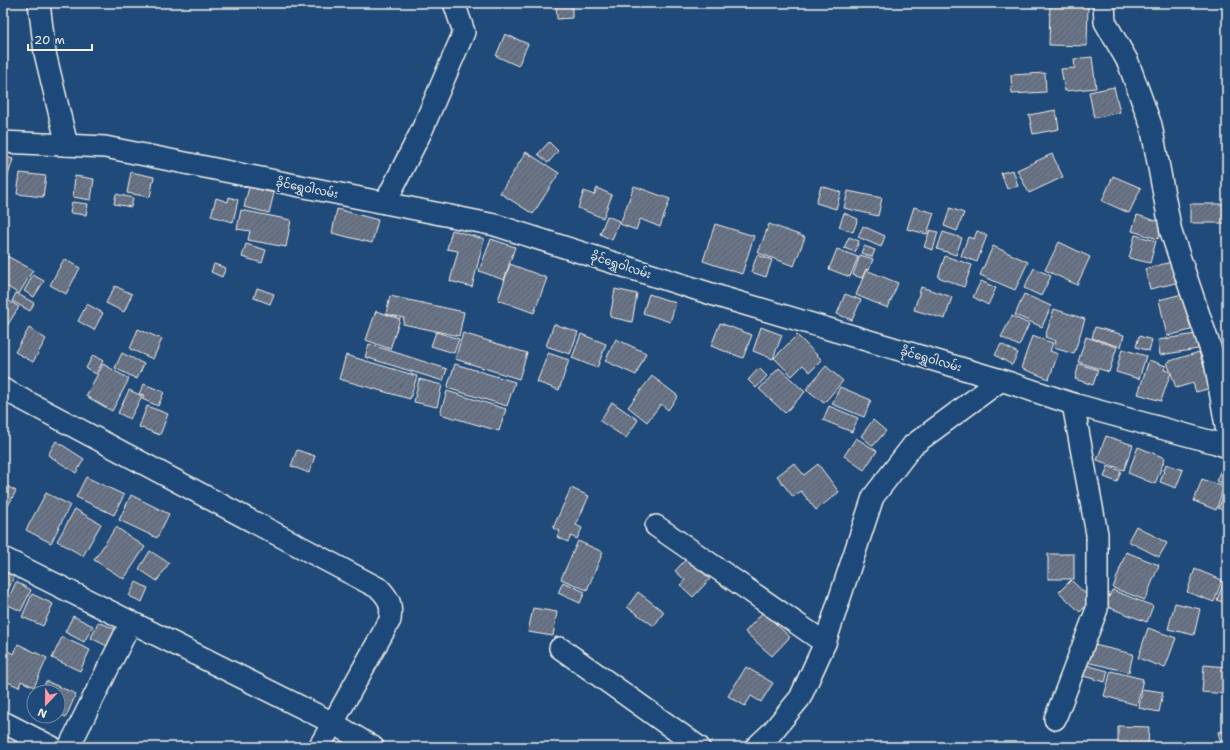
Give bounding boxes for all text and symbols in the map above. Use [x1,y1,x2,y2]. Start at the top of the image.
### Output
scale bar [28,26,92,52]
text: 20 m [34,32,65,48]
street label: ခိုင်ရွှေဝါလမ်း [274,175,339,203]
street label: ခိုင်ရွှေဝါလမ်း [588,249,653,283]
street label: ခိုင်ရွှေဝါလမ်း [898,344,963,376]
north arrow [26,684,66,724]
text: N [35,704,49,721]

